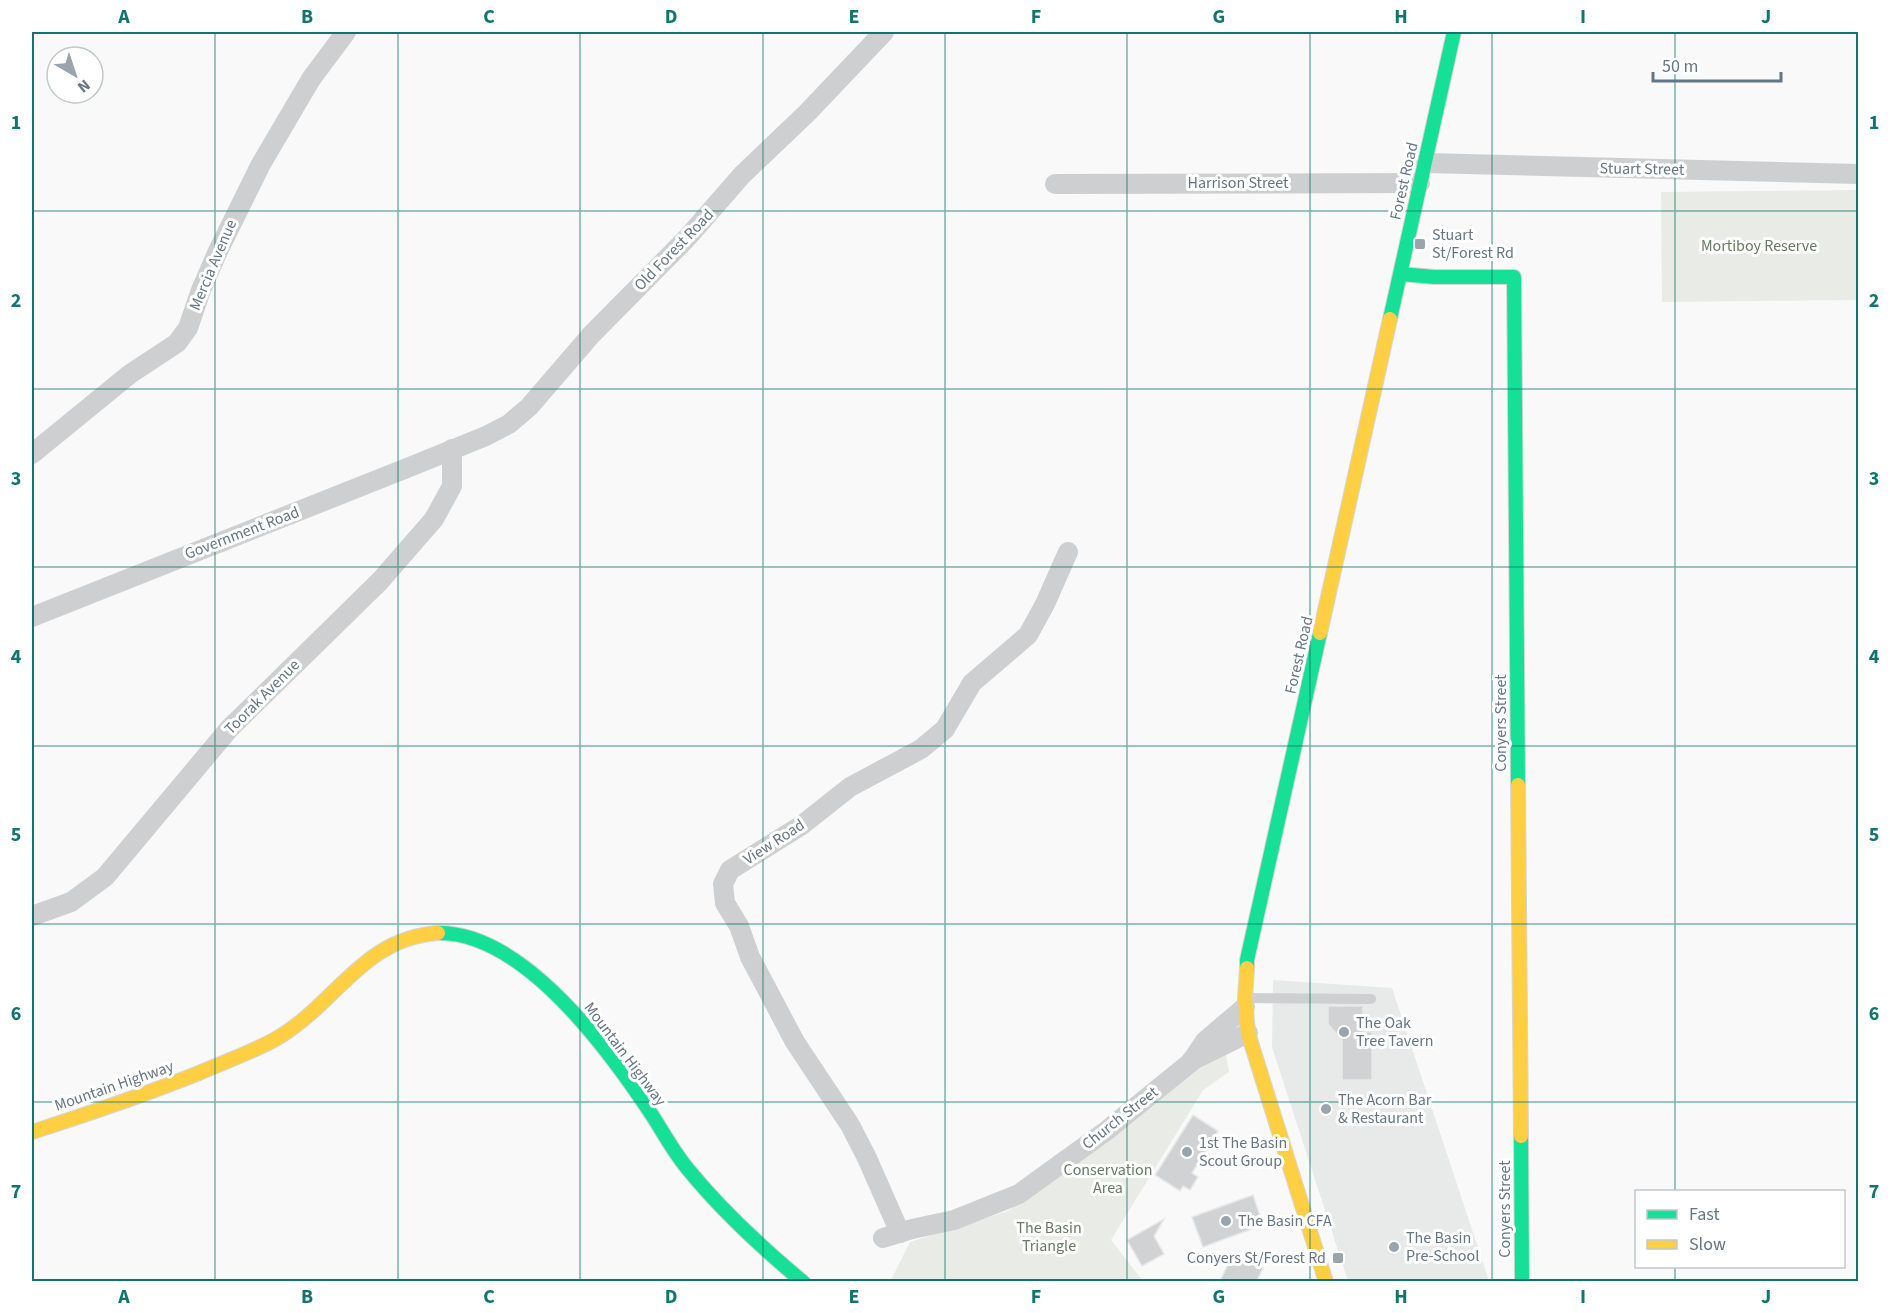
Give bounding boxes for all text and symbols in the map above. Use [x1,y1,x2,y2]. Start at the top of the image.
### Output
text: A [117,3,130,31]
text: B [301,3,313,31]
text: C [483,3,495,31]
text: D [665,3,677,31]
text: E [849,3,859,31]
text: F [1031,3,1041,31]
text: G [1213,3,1225,31]
text: H [1394,3,1408,31]
text: I [1580,3,1586,31]
text: J [1761,3,1771,31]
north arrow [45,45,105,105]
scale bar [1653,45,1780,83]
text: 50 m [1662,54,1698,79]
text: N [73,74,95,98]
text: 1 [11,109,21,137]
text: 1 [1869,109,1879,137]
street label: Forest Road [1384,140,1424,222]
street label: Stuart Street [1600,157,1685,181]
street label: Harrison Street [1188,172,1289,194]
street label: Old Forest Road [629,204,719,296]
street label: Mercia Avenue [184,216,242,314]
place label: Stuart St/Forest Rd [1432,224,1514,264]
park label: Mortiboy Reserve [1701,235,1817,257]
marker: Stuart St/Forest Rd [1413,237,1427,251]
text: 2 [11,287,21,315]
text: 2 [1869,287,1879,315]
text: 3 [11,465,21,493]
text: 3 [1869,465,1879,493]
street label: Government Road [182,501,302,565]
street label: Forest Road [1279,614,1319,696]
text: 4 [11,643,22,671]
text: 4 [1869,643,1880,671]
street label: Toorak Avenue [219,654,305,740]
street label: Conyers Street [1490,674,1512,772]
street label: View Road [739,814,809,870]
text: 5 [11,821,21,849]
text: 5 [1869,821,1879,849]
street label: Mountain Highway [579,998,672,1111]
text: 6 [11,1000,21,1028]
text: 6 [1869,1000,1879,1028]
place label: The Oak Tree Tavern [1356,1012,1433,1052]
marker: The Oak Tree Tavern [1337,1025,1351,1039]
street label: Mountain Highway [51,1055,177,1117]
street label: Church Street [1077,1081,1163,1155]
place label: The Acorn Bar & Restaurant [1338,1089,1432,1129]
marker: The Acorn Bar & Restaurant [1319,1102,1333,1116]
place label: 1st The Basin Scout Group [1199,1132,1287,1172]
marker: 1st The Basin Scout Group [1180,1145,1194,1159]
park label: Conservation Area [1064,1159,1152,1199]
street label: Conyers Street [1494,1160,1516,1258]
text: 7 [11,1178,21,1206]
text: 7 [1869,1178,1879,1206]
legend [1635,1190,1845,1268]
text: Fast [1689,1202,1720,1227]
place label: The Basin CFA [1238,1210,1332,1232]
marker: The Basin CFA [1219,1214,1233,1228]
park label: The Basin Triangle [1016,1217,1082,1257]
place label: The Basin Pre-School [1406,1227,1479,1267]
text: Slow [1689,1232,1726,1257]
marker: The Basin Pre-School [1387,1240,1401,1254]
place label: Conyers St/Forest Rd [1187,1247,1326,1269]
marker: Conyers St/Forest Rd [1331,1251,1345,1265]
text: A [117,1283,130,1311]
text: B [301,1283,313,1311]
text: C [483,1283,495,1311]
text: D [665,1283,677,1311]
text: E [849,1283,859,1311]
text: F [1031,1283,1041,1311]
text: G [1213,1283,1225,1311]
text: H [1394,1283,1408,1311]
text: I [1580,1283,1586,1311]
text: J [1761,1283,1771,1311]

